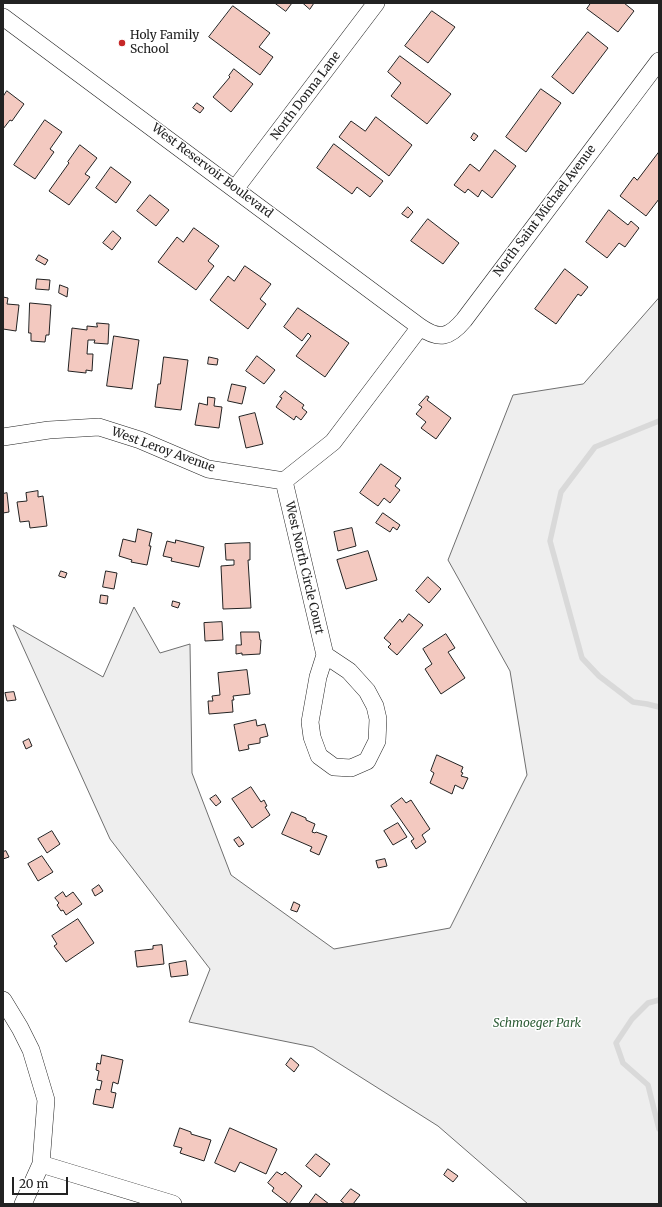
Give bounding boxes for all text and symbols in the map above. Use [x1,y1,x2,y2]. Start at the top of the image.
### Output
place label: Holy Family School [130,29,199,57]
marker: Holy Family School [117,38,127,48]
street label: North Donna Lane [268,49,344,143]
street label: West Reservoir Boulevard [149,121,275,221]
street label: North Saint Michael Avenue [491,142,599,280]
street label: West Leroy Avenue [109,425,217,475]
street label: West North Circle Court [282,500,326,636]
park label: Schmoeger Park [493,1017,581,1031]
scale bar [14,1169,70,1195]
text: 20 m [19,1176,48,1191]

